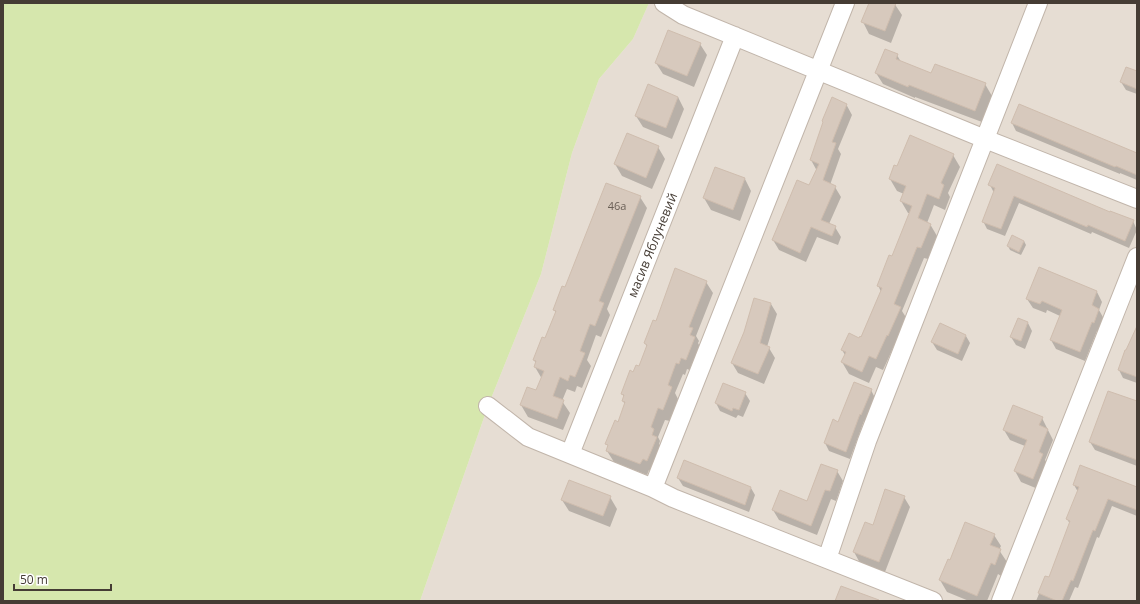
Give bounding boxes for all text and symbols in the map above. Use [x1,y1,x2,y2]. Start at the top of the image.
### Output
street label: масив Яблуневий [623,190,681,300]
house number: 46а [608,198,626,213]
scale bar [14,566,111,592]
text: 50 m [20,571,48,588]

